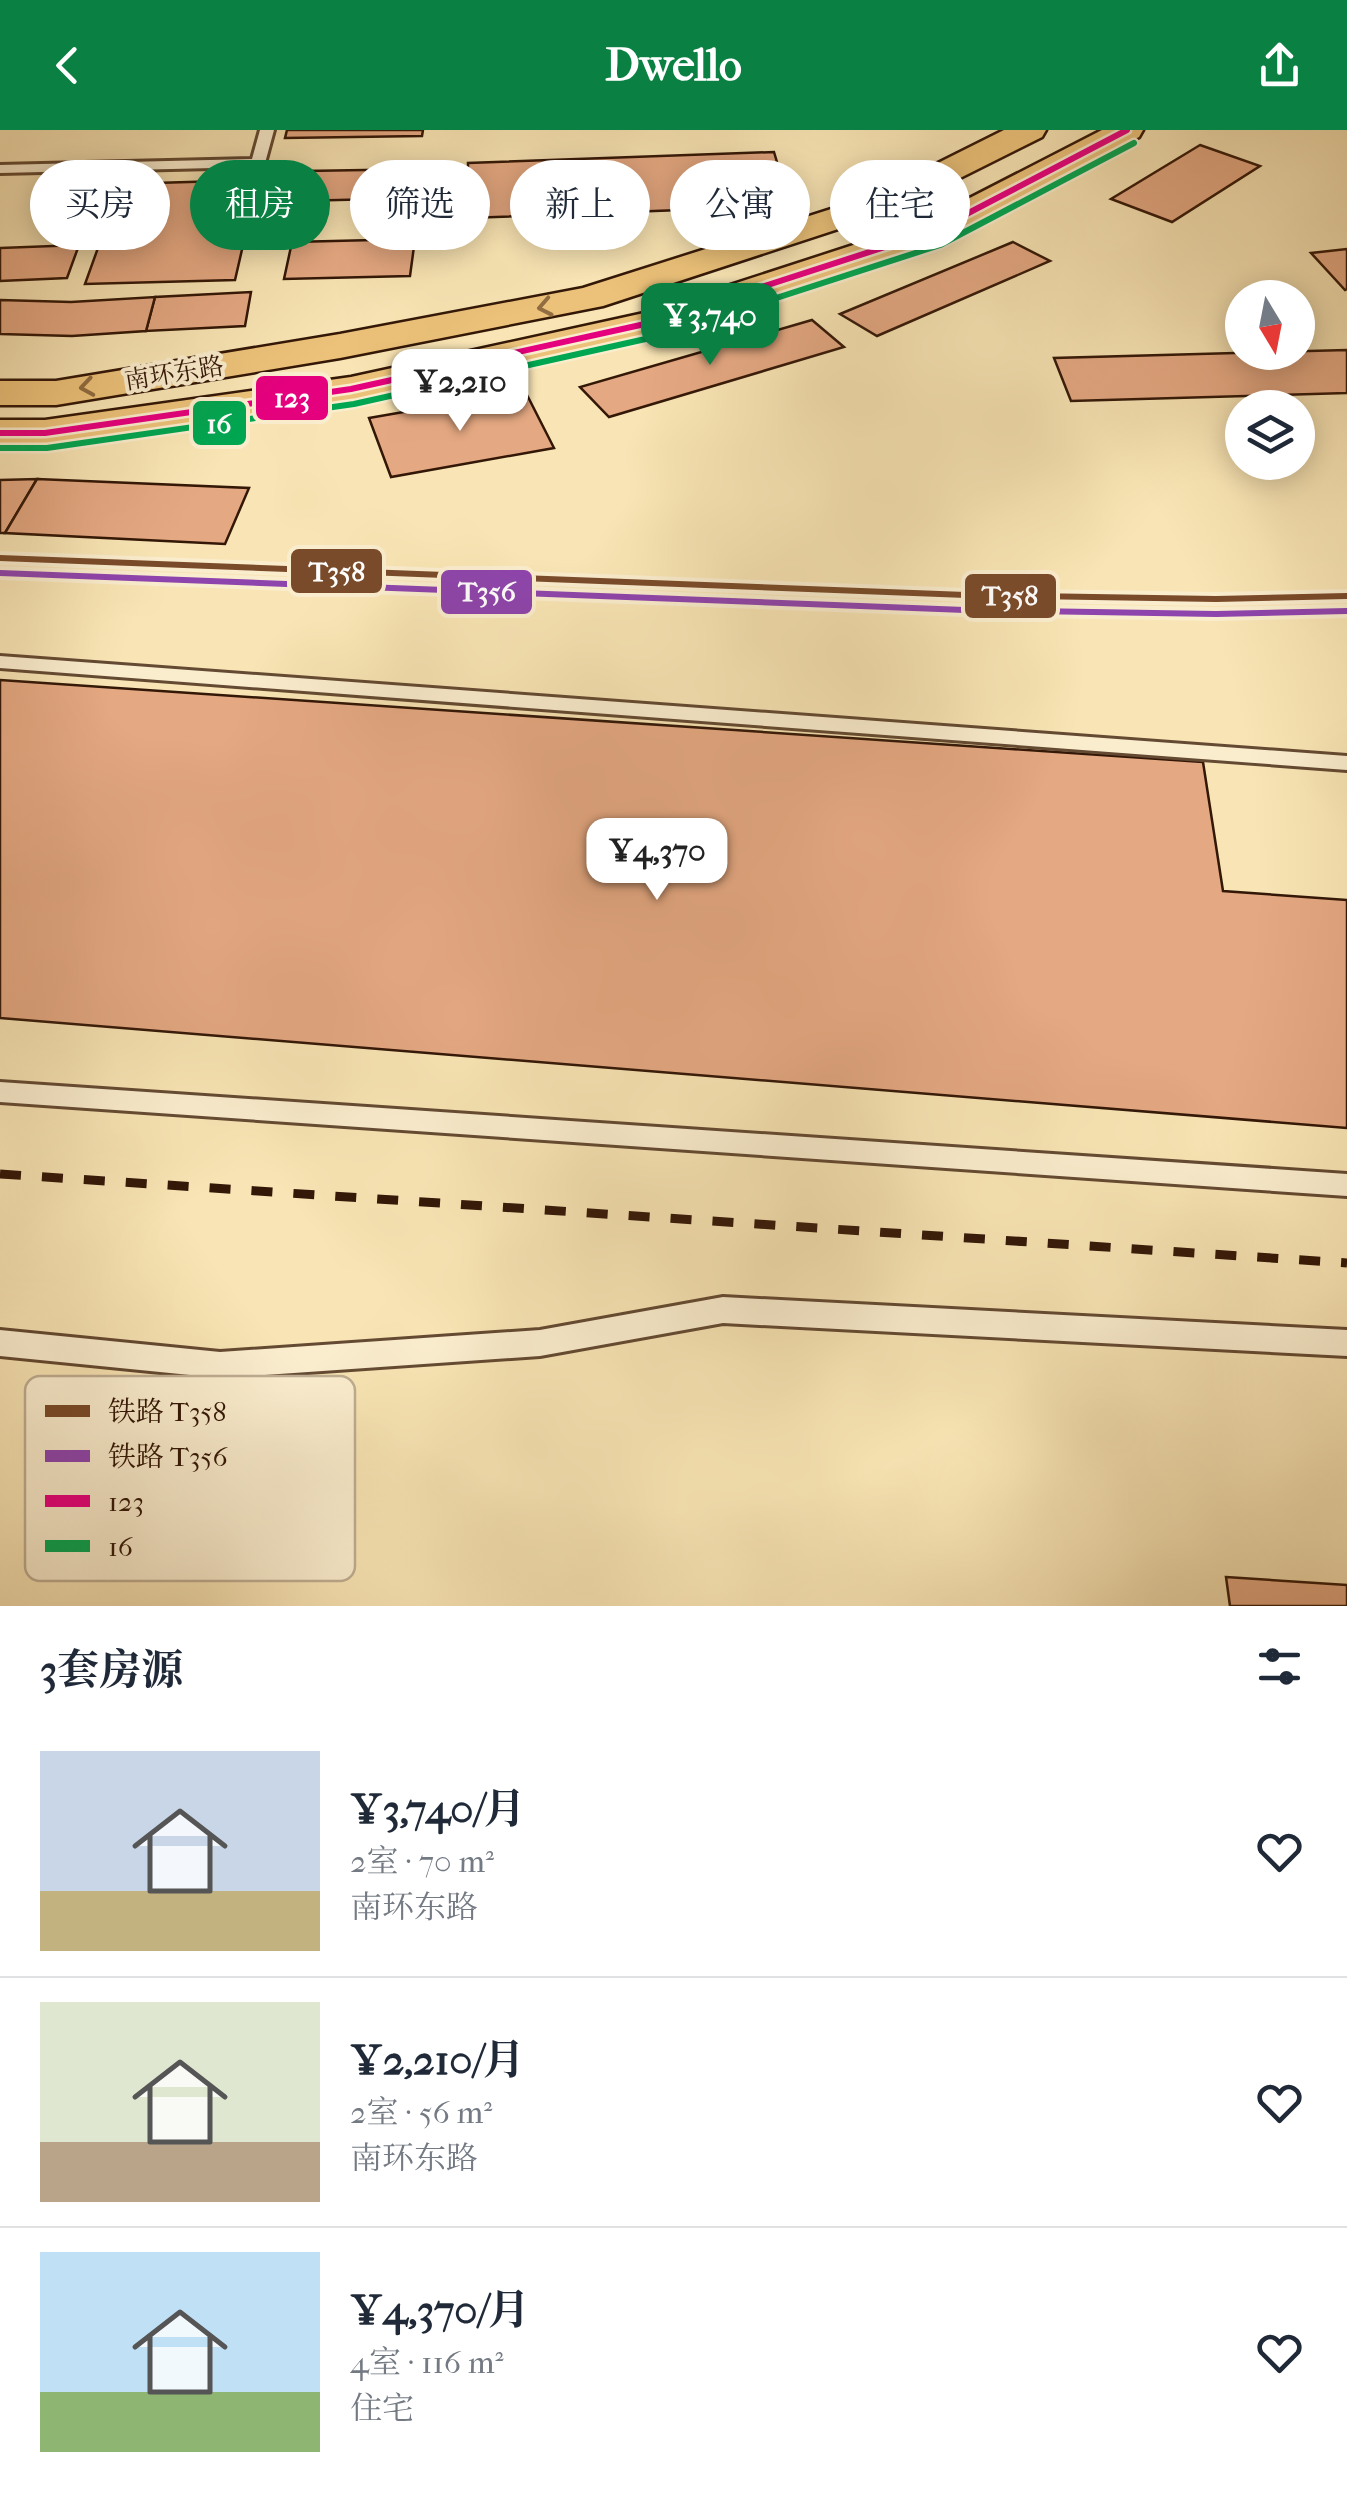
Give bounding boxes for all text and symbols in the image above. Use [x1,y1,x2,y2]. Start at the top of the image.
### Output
icon: back [40,38,95,93]
icon: share [1252,38,1307,93]
text: Dwello [605,39,742,92]
chip: 买房 [30,160,170,250]
chip: 租房 [190,160,330,250]
chip: 筛选 [350,160,490,250]
chip: 新上 [510,160,650,250]
chip: 公寓 [670,160,810,250]
chip: 住宅 [830,160,970,250]
north arrow [1225,280,1315,370]
map controls [1225,280,1315,480]
pin: ¥3,740 [629,283,791,368]
one-way arrow [537,295,554,316]
text: ¥3,740 [663,297,757,334]
pin: ¥2,210 [379,349,541,434]
street label: 南环东路 [122,351,226,395]
text: ¥2,210 [413,363,507,400]
line badge: 123 [254,374,330,422]
one-way arrow [79,376,96,397]
text: 123 [274,381,310,414]
button: layers [1225,390,1315,480]
line badge: 16 [191,399,248,447]
text: 16 [206,407,232,440]
line badge: T358 [289,547,384,595]
text: T358 [308,555,365,588]
line badge: T356 [439,568,534,616]
line badge: T358 [963,572,1058,620]
text: T356 [457,575,517,608]
text: T358 [981,579,1038,612]
pin: ¥4,370 [576,818,738,903]
text: ¥4,370 [608,832,706,869]
legend [25,1376,355,1581]
text: 铁路 T358 [108,1395,227,1428]
text: 铁路 T356 [108,1440,228,1473]
text: 123 [108,1485,144,1518]
text: 16 [108,1530,134,1563]
icon: filters [1252,1639,1307,1694]
text: 3套房源 [40,1646,183,1695]
text: ¥3,740/月 [350,1785,526,1834]
icon: home [120,1791,240,1911]
icon: heart [1252,1824,1307,1879]
text: 2室 · 70 m² [350,1843,494,1880]
text: 南环东路 [350,1889,478,1926]
text: ¥2,210/月 [350,2036,525,2085]
icon: home [120,2042,240,2162]
icon: heart [1252,2075,1307,2130]
text: 2室 · 56 m² [350,2094,492,2131]
text: 南环东路 [350,2140,478,2177]
text: ¥4,370/月 [350,2286,530,2335]
icon: home [120,2292,240,2412]
icon: heart [1252,2325,1307,2380]
text: 4室 · 116 m² [350,2344,504,2381]
text: 住宅 [350,2390,414,2427]

